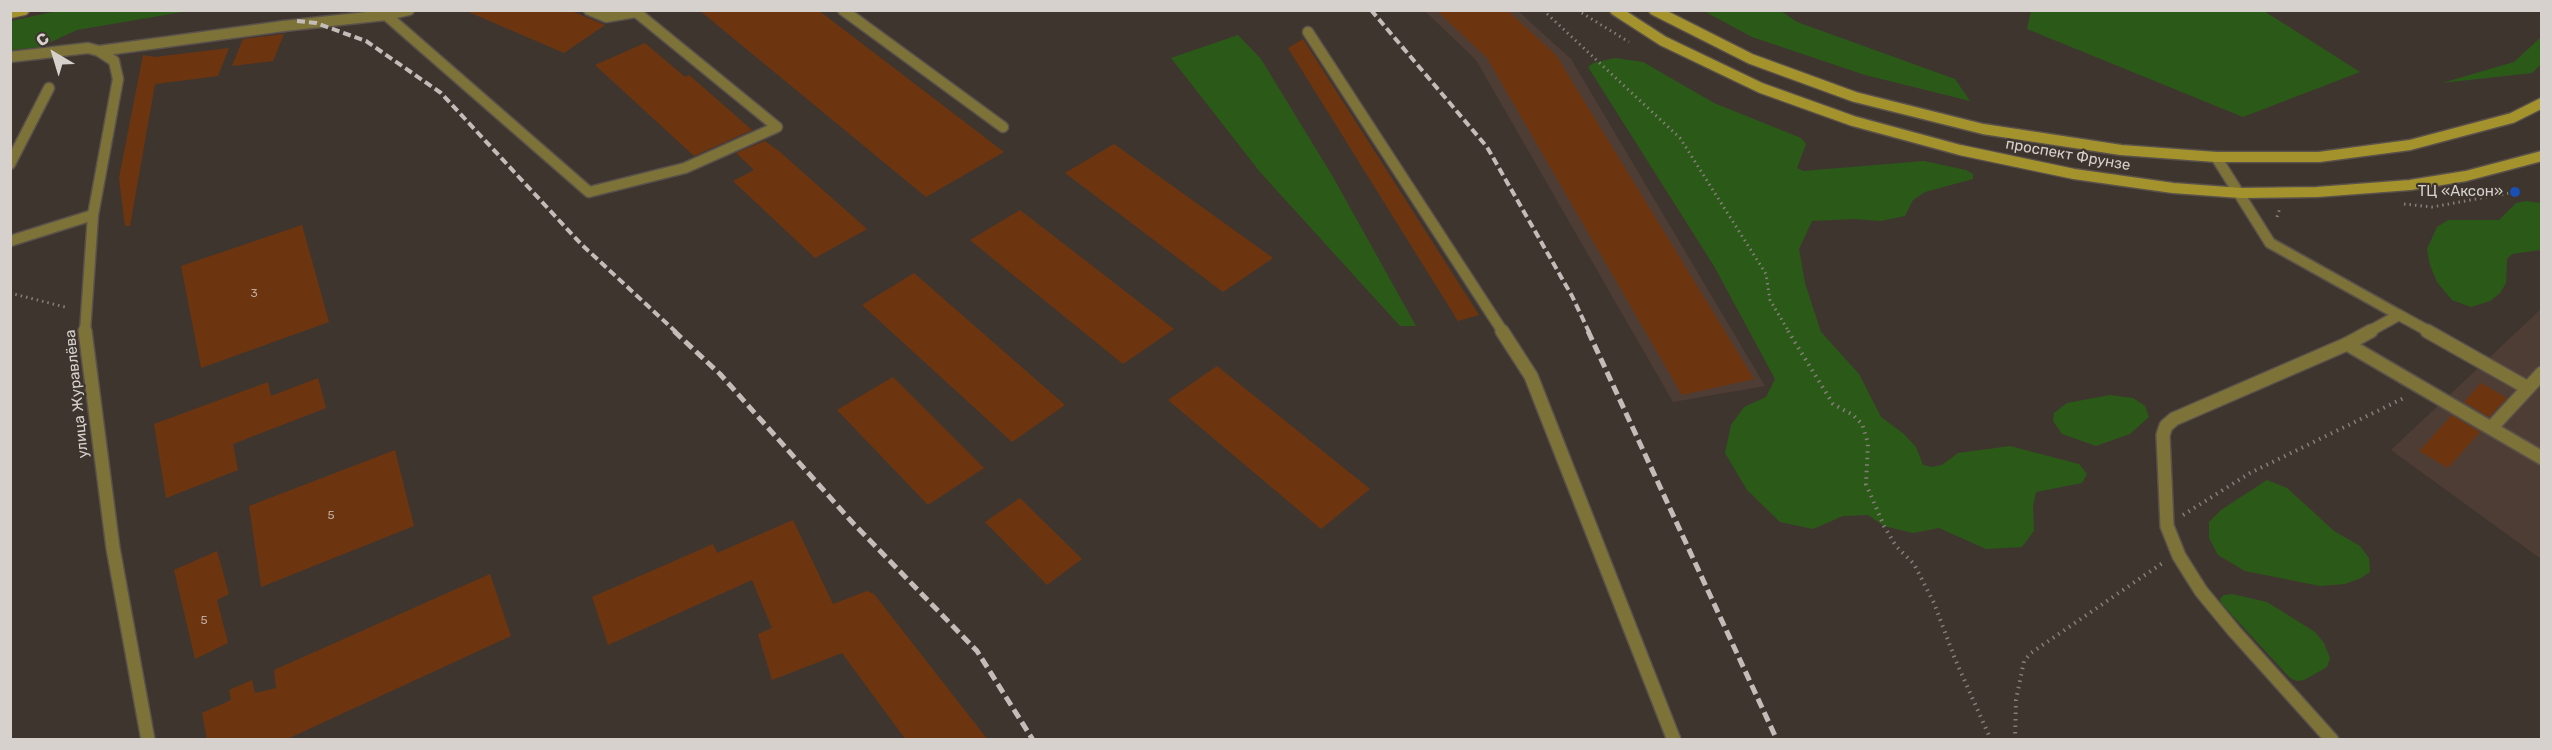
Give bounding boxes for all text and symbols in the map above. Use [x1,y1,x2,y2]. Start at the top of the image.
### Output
north arrow [24,24,84,84]
text: С [32,28,53,50]
street label: проспект Фрунзе [2004,135,2132,175]
place label: ТЦ «Аксон» [2418,183,2503,201]
marker: ТЦ «Аксон» [2508,185,2522,199]
house number: 3 [250,287,258,301]
street label: улица Журавлёва [61,329,93,459]
house number: 5 [327,509,335,523]
house number: 5 [200,614,208,628]

